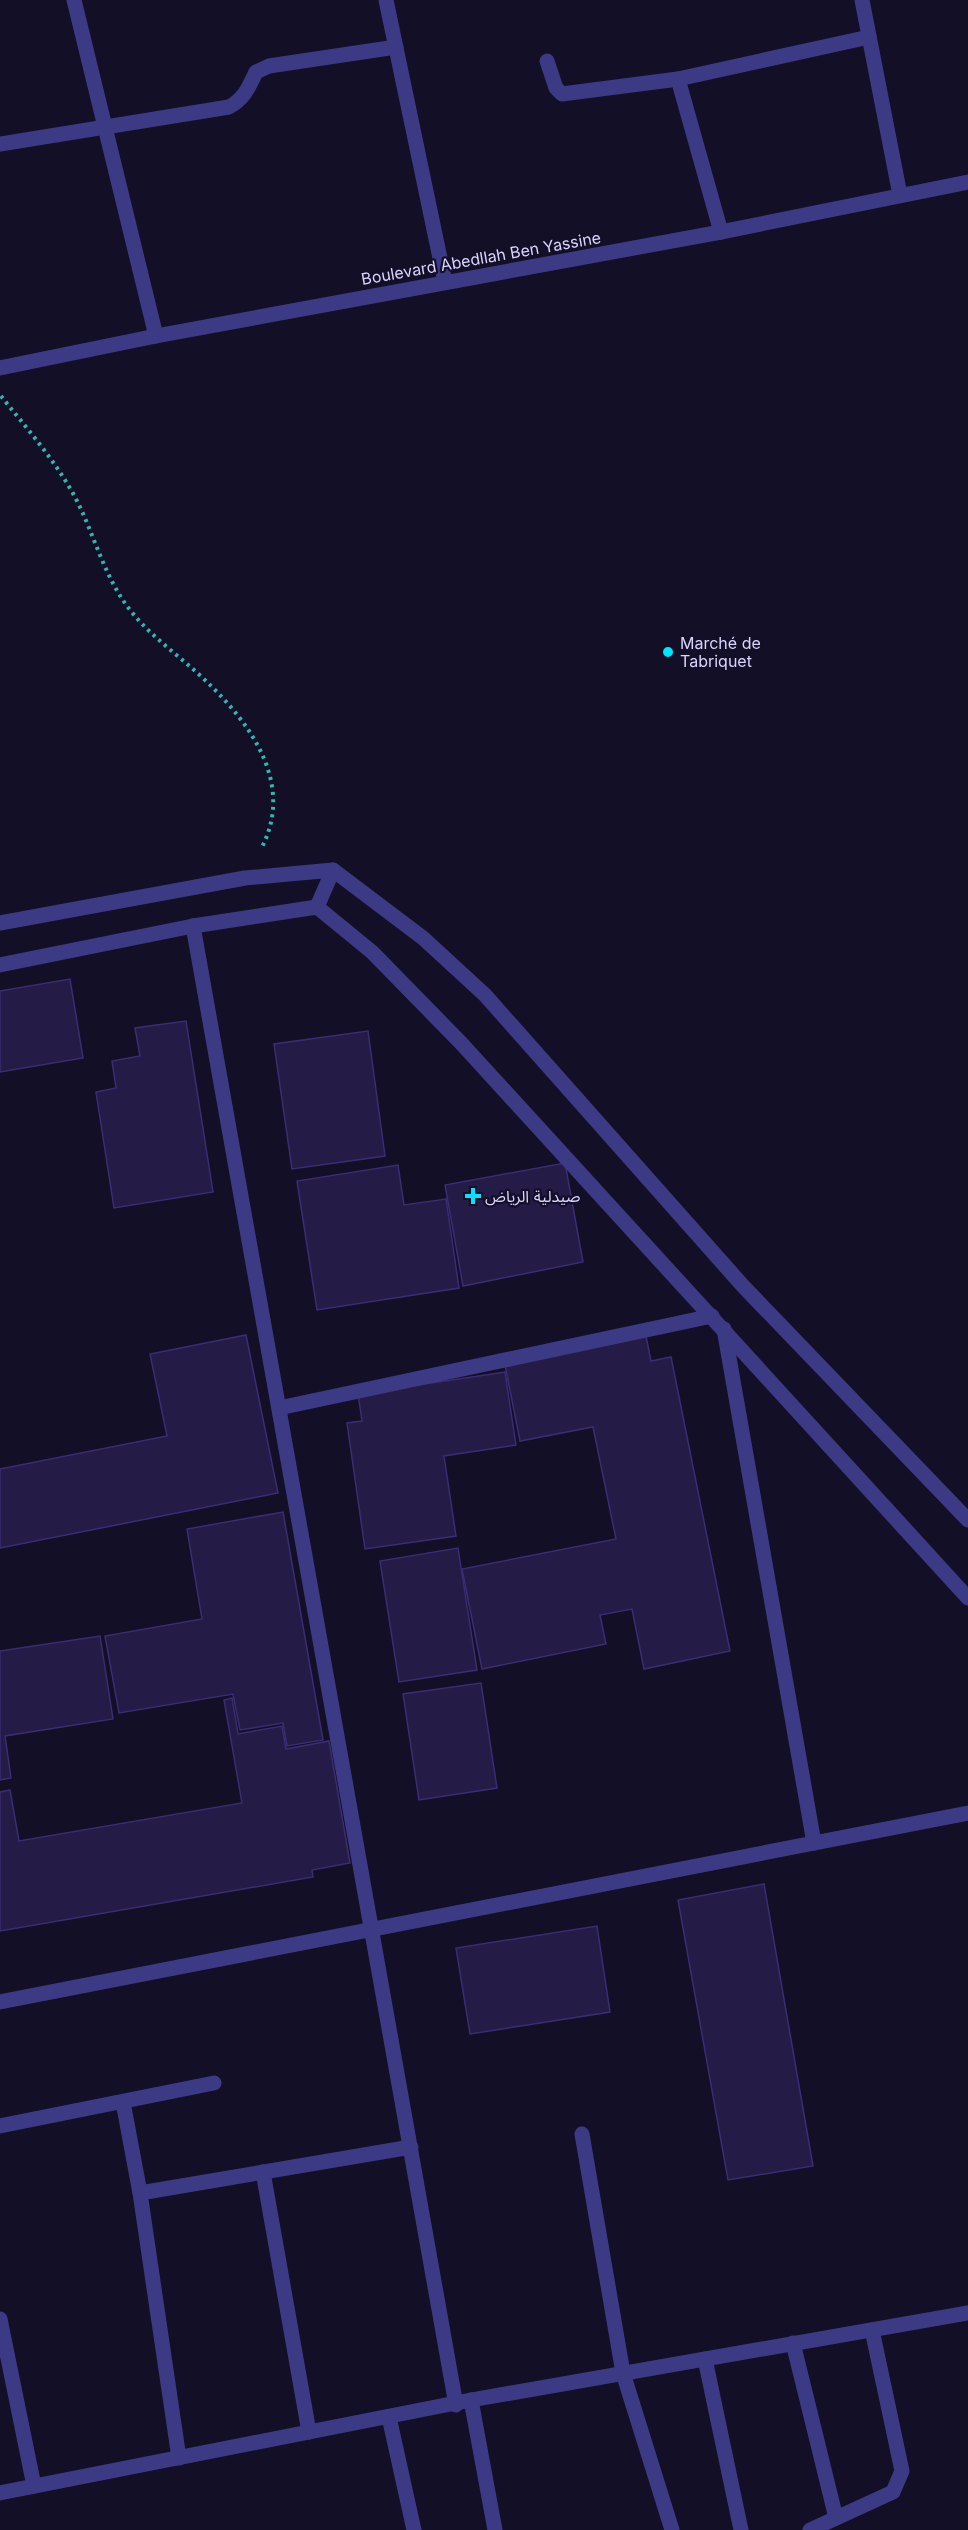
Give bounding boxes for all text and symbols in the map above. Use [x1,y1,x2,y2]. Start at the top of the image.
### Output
street label: Boulevard Abedllah Ben Yassine [360,227,602,289]
place label: Marché de Tabriquet [680,633,761,671]
marker: Marché de Tabriquet [661,645,675,659]
place label: صيدلية الرياض [485,1186,581,1206]
marker: صيدلية الرياض [466,1189,480,1203]

